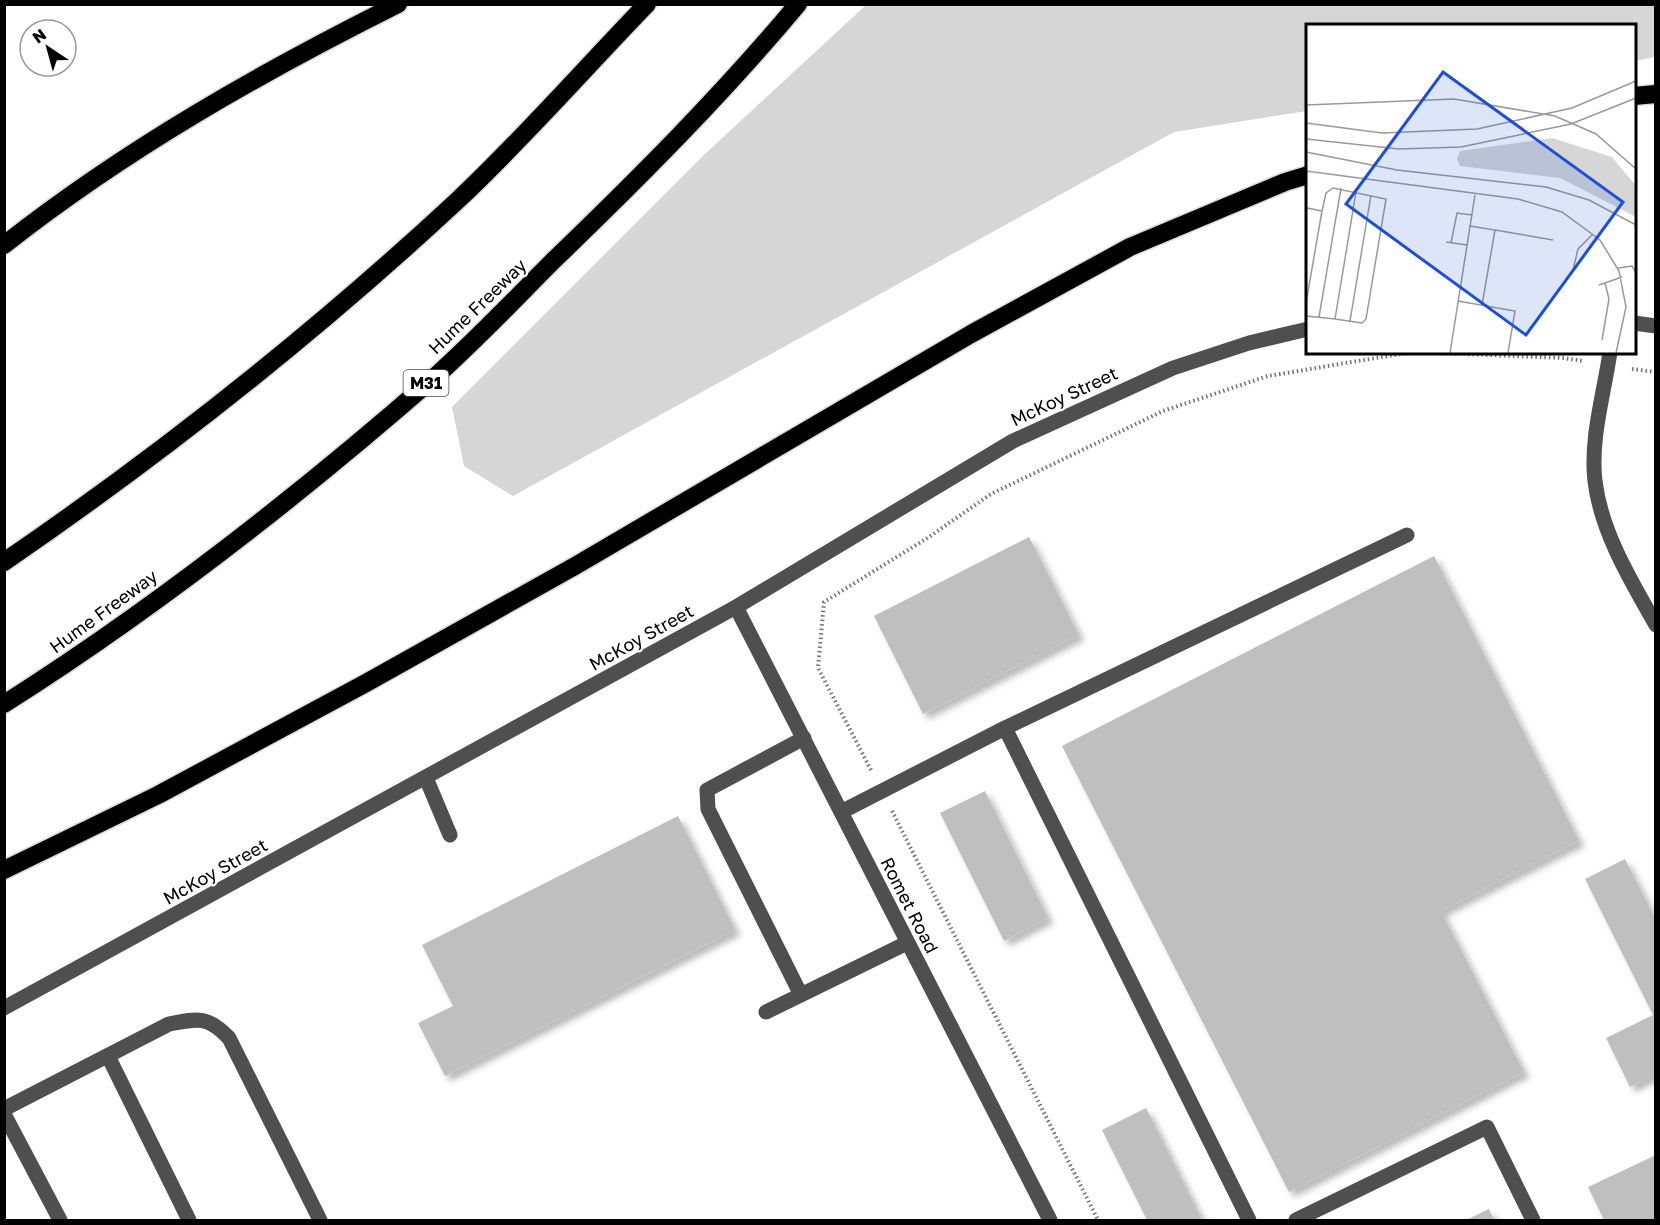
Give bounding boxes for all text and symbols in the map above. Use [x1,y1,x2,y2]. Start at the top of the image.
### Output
north arrow [18,18,78,78]
text: N [28,24,50,48]
inset map [1306,24,1636,354]
street label: Hume Freeway [423,254,531,358]
street label: McKoy Street [1007,362,1121,430]
road number: M31 [404,370,448,396]
street label: Hume Freeway [45,565,161,657]
street label: McKoy Street [585,599,697,675]
street label: McKoy Street [159,833,271,909]
street label: Romet Road [876,853,944,957]

